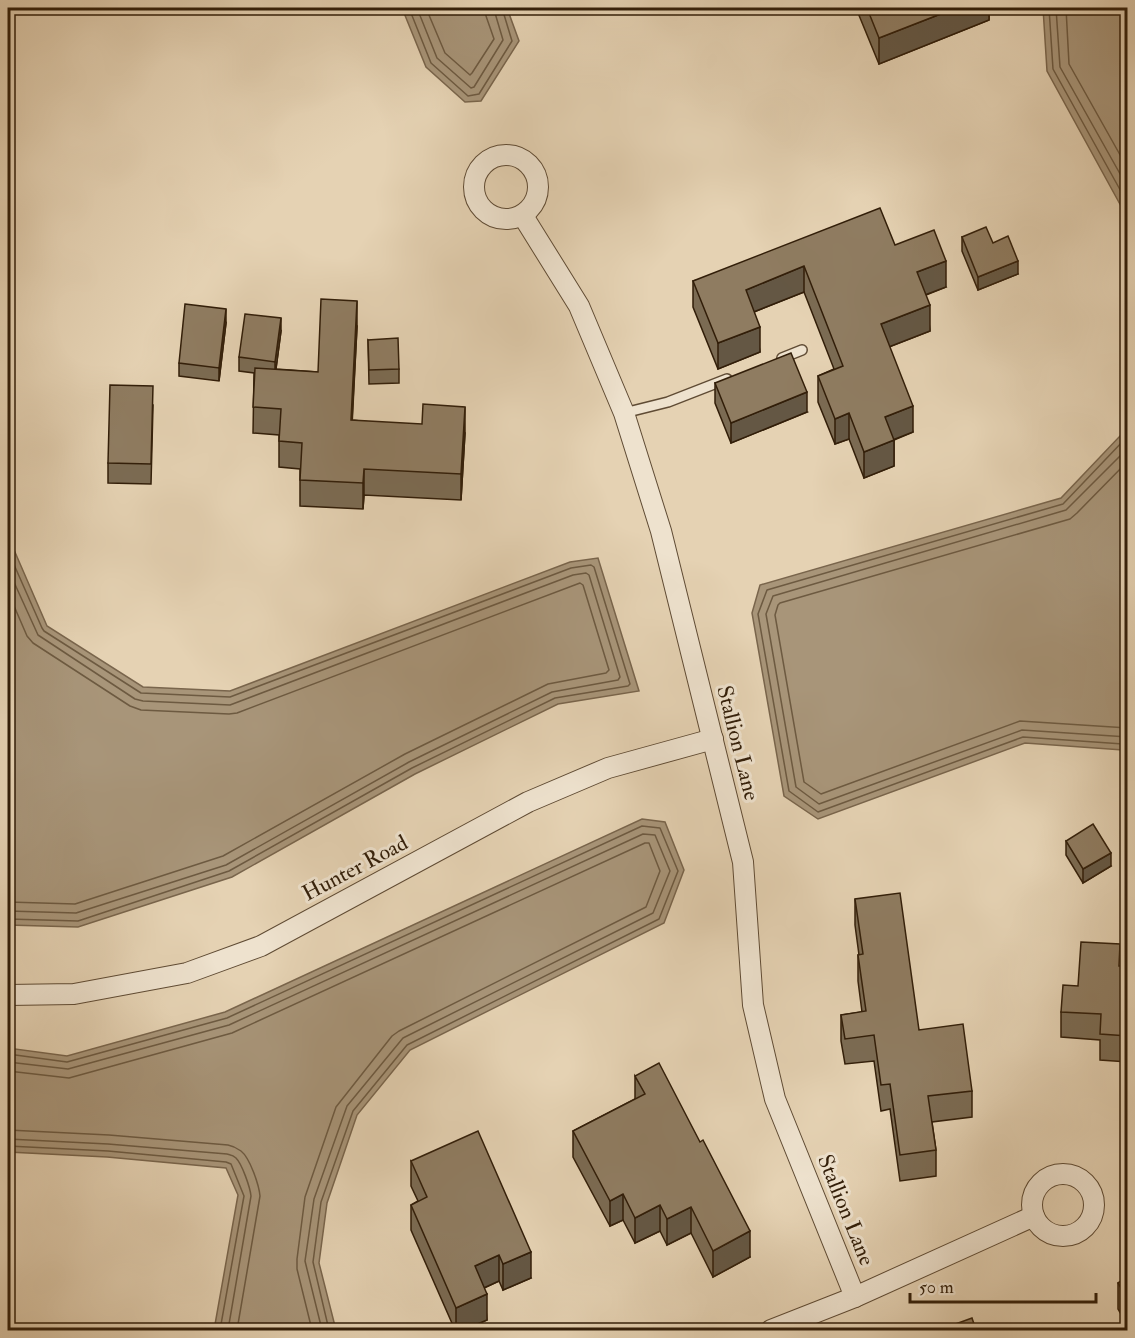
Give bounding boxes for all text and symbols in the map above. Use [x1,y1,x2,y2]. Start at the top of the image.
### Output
street label: Stallion Lane [710,683,766,803]
street label: Hunter Road [297,828,413,907]
street label: Stallion Lane [811,1150,881,1270]
scale bar [910,1266,1096,1304]
text: 50 m [919,1276,954,1299]

